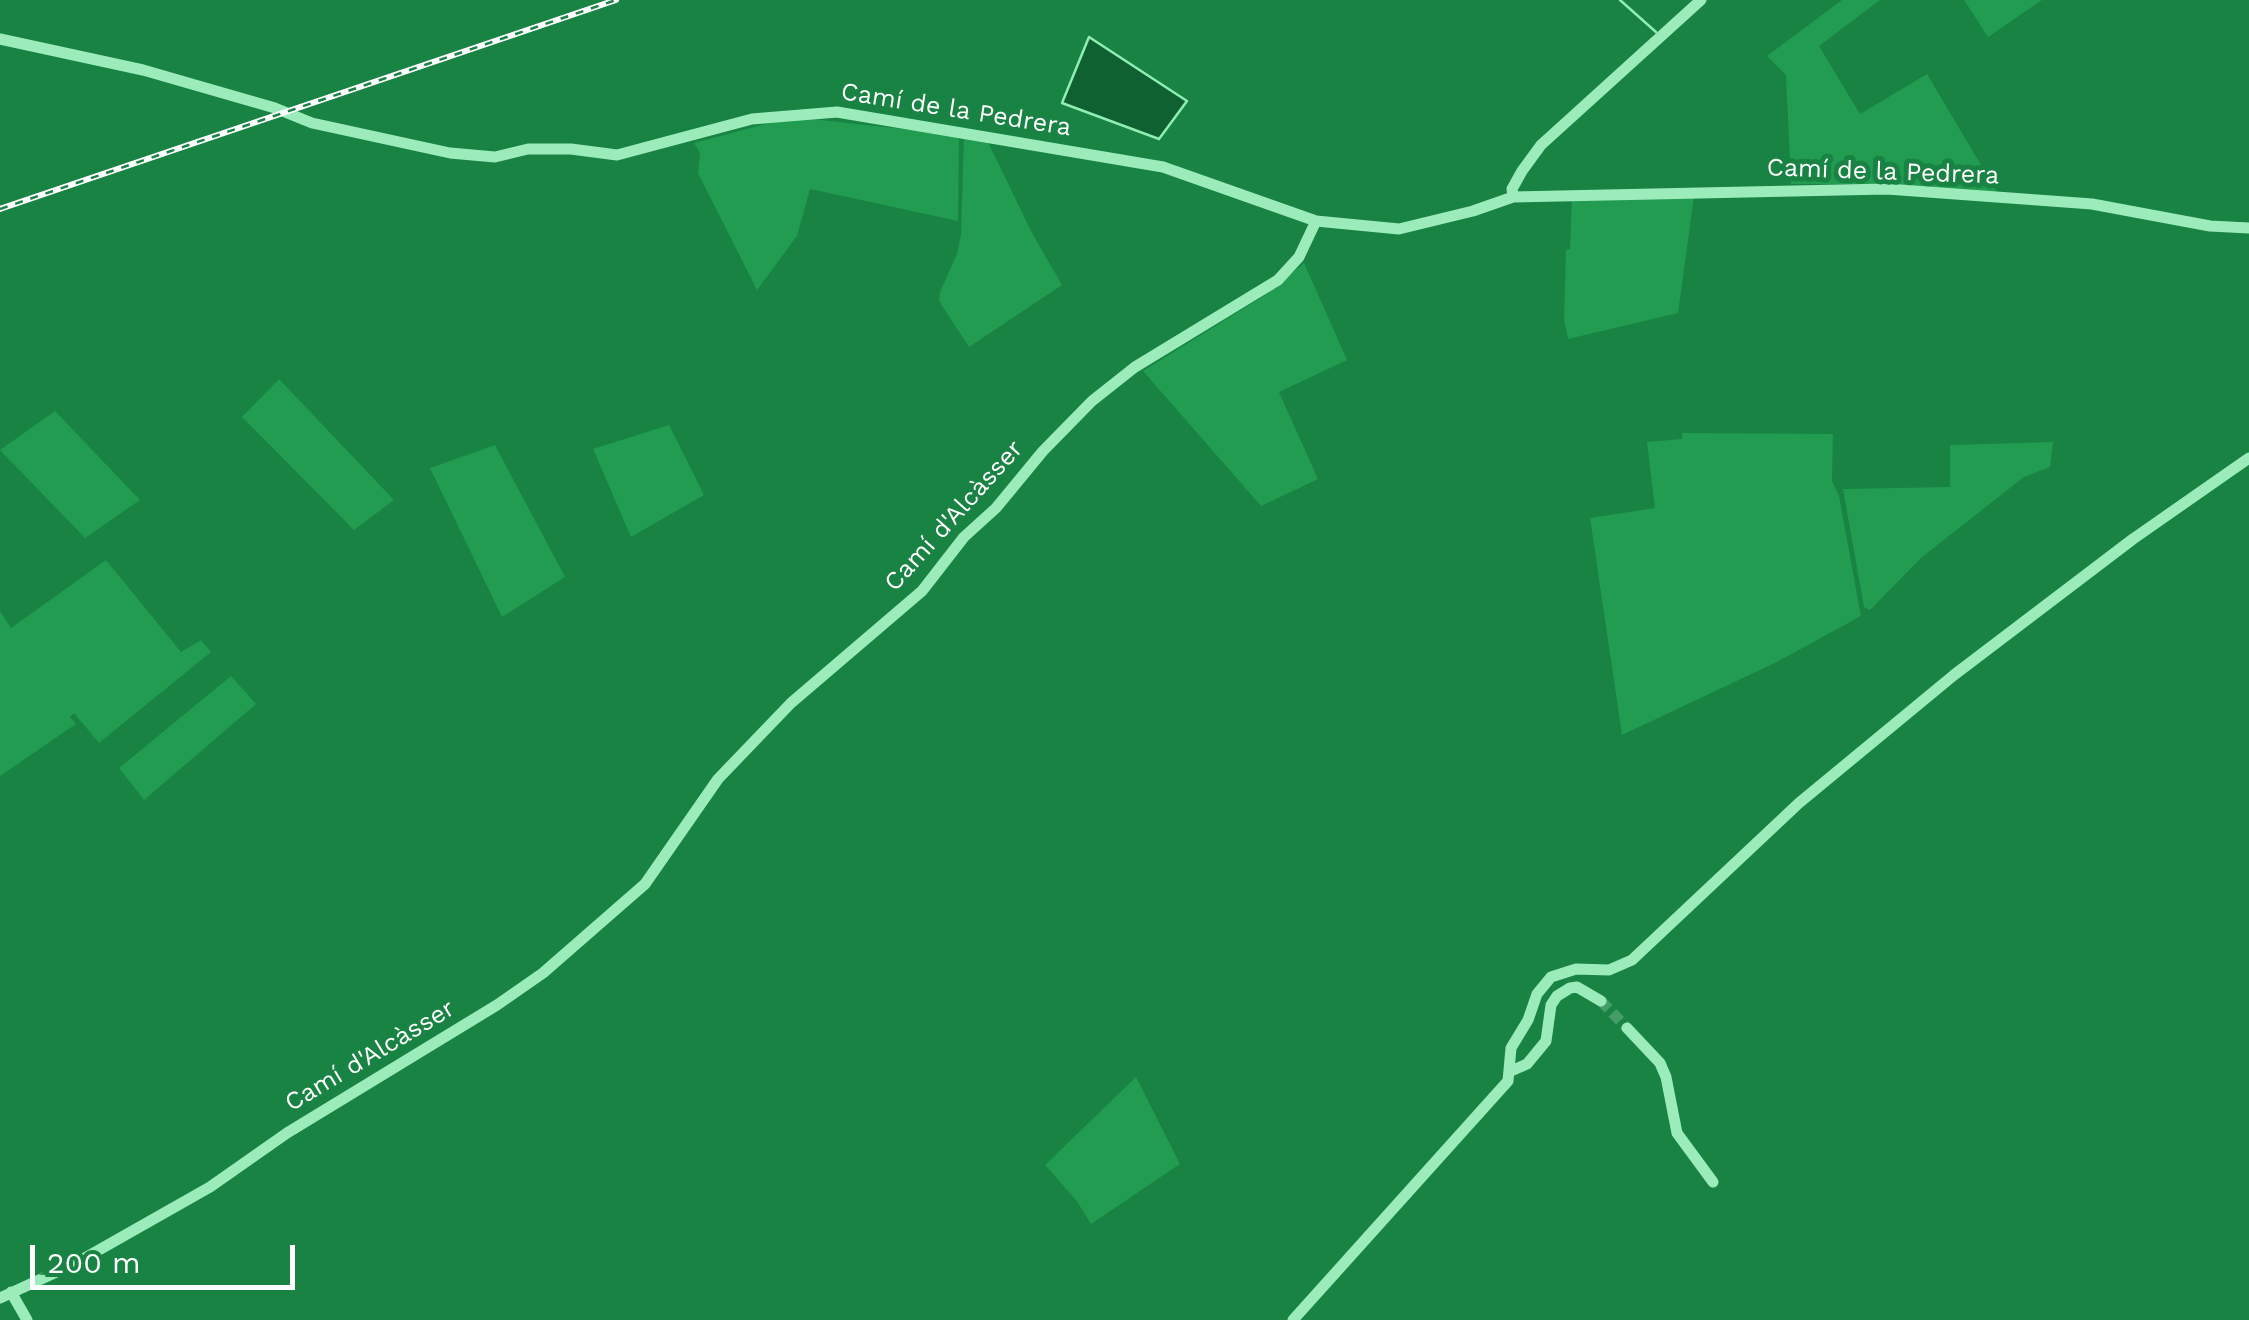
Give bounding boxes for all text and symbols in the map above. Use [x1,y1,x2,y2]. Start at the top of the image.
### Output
street label: Camí de la Pedrera [839,77,1073,143]
street label: Camí de la Pedrera [1766,153,2000,191]
street label: Camí d'Alcàsser [878,434,1030,598]
street label: Camí d'Alcàsser [280,994,460,1118]
scale bar [35,1225,300,1287]
text: 200 m [47,1245,141,1280]

